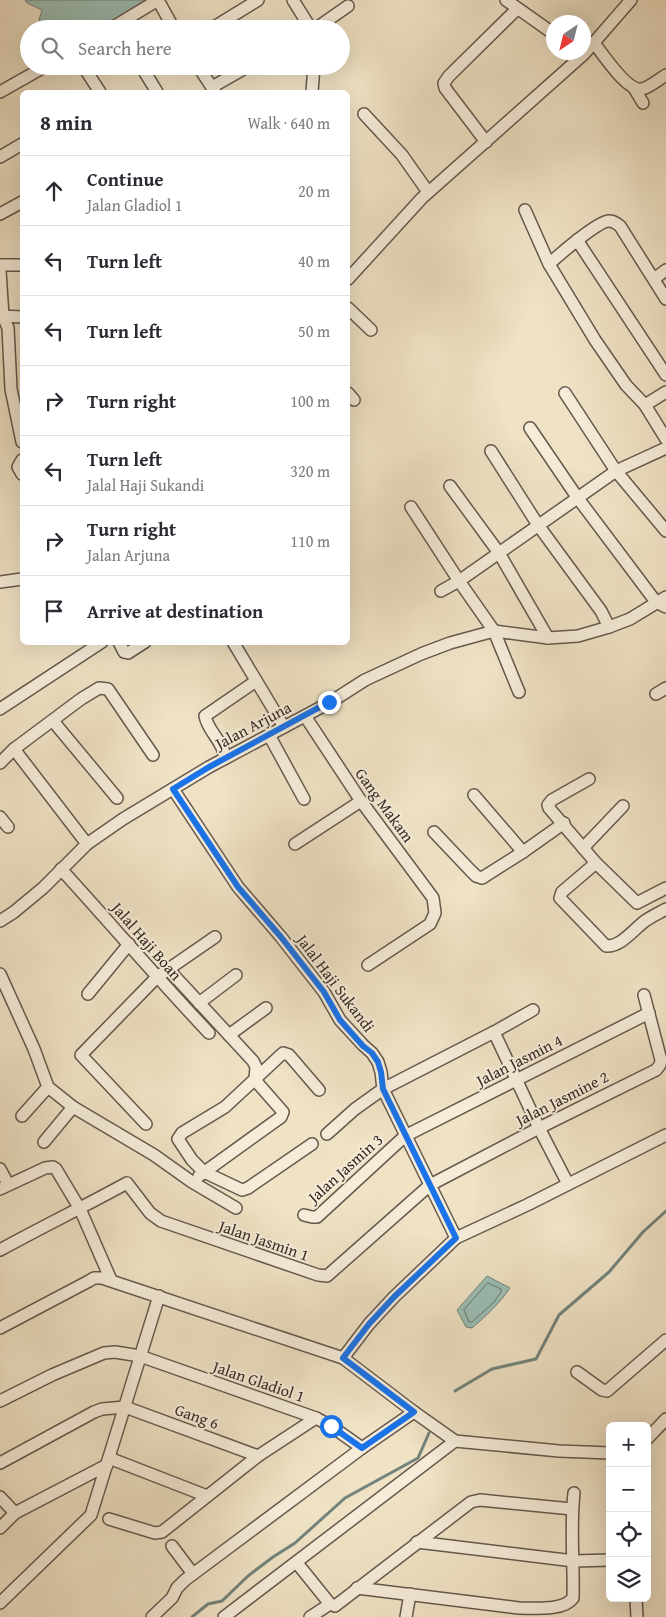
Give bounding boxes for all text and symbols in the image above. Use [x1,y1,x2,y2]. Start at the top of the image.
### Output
north arrow [546,15,591,60]
search box [20,20,350,75]
icon: search [38,34,66,62]
text: Search here [78,34,172,62]
text: 8 min [40,107,92,138]
text: Walk · 640 m [247,111,330,135]
text: Continue [87,165,164,193]
icon: ahead [40,177,68,205]
text: 20 m [298,179,330,203]
text: Jalan Gladiol 1 [87,193,183,217]
icon: left [40,247,68,275]
text: Turn left [87,247,162,275]
text: 40 m [298,249,330,273]
icon: left [40,317,68,345]
text: Turn left [87,317,162,345]
text: 50 m [298,319,330,343]
icon: right [40,387,68,415]
text: Turn right [87,387,176,415]
text: 100 m [290,389,330,413]
text: Turn left [87,445,162,473]
icon: left [40,457,68,485]
text: 320 m [290,459,330,483]
text: Jalal Haji Sukandi [87,473,204,497]
text: Turn right [87,515,176,543]
icon: right [40,527,68,555]
text: 110 m [290,529,330,553]
text: Jalan Arjuna [87,543,170,567]
icon: arrive [40,597,68,625]
text: Arrive at destination [87,597,263,625]
route end [318,691,341,714]
street label: Jalan Arjuna [209,695,296,756]
street label: Gang Makam [350,763,420,847]
street label: Jalal Haji Boan [105,895,188,985]
street label: Jalal Haji Sukandi [290,927,381,1037]
street label: Jalan Jasmin 4 [470,1028,567,1093]
street label: Jalan Jasmine 2 [510,1064,613,1133]
street label: Jalan Jasmin 3 [301,1128,388,1210]
street label: Jalan Jasmin 1 [214,1213,312,1267]
street label: Jalan Gladiol 1 [208,1353,308,1408]
street label: Gang 6 [172,1397,223,1435]
route start [320,1415,343,1438]
map controls [606,1422,651,1602]
button: + [606,1422,651,1467]
button: − [606,1467,651,1512]
button: locate [606,1512,651,1557]
button: layers [606,1557,651,1602]

